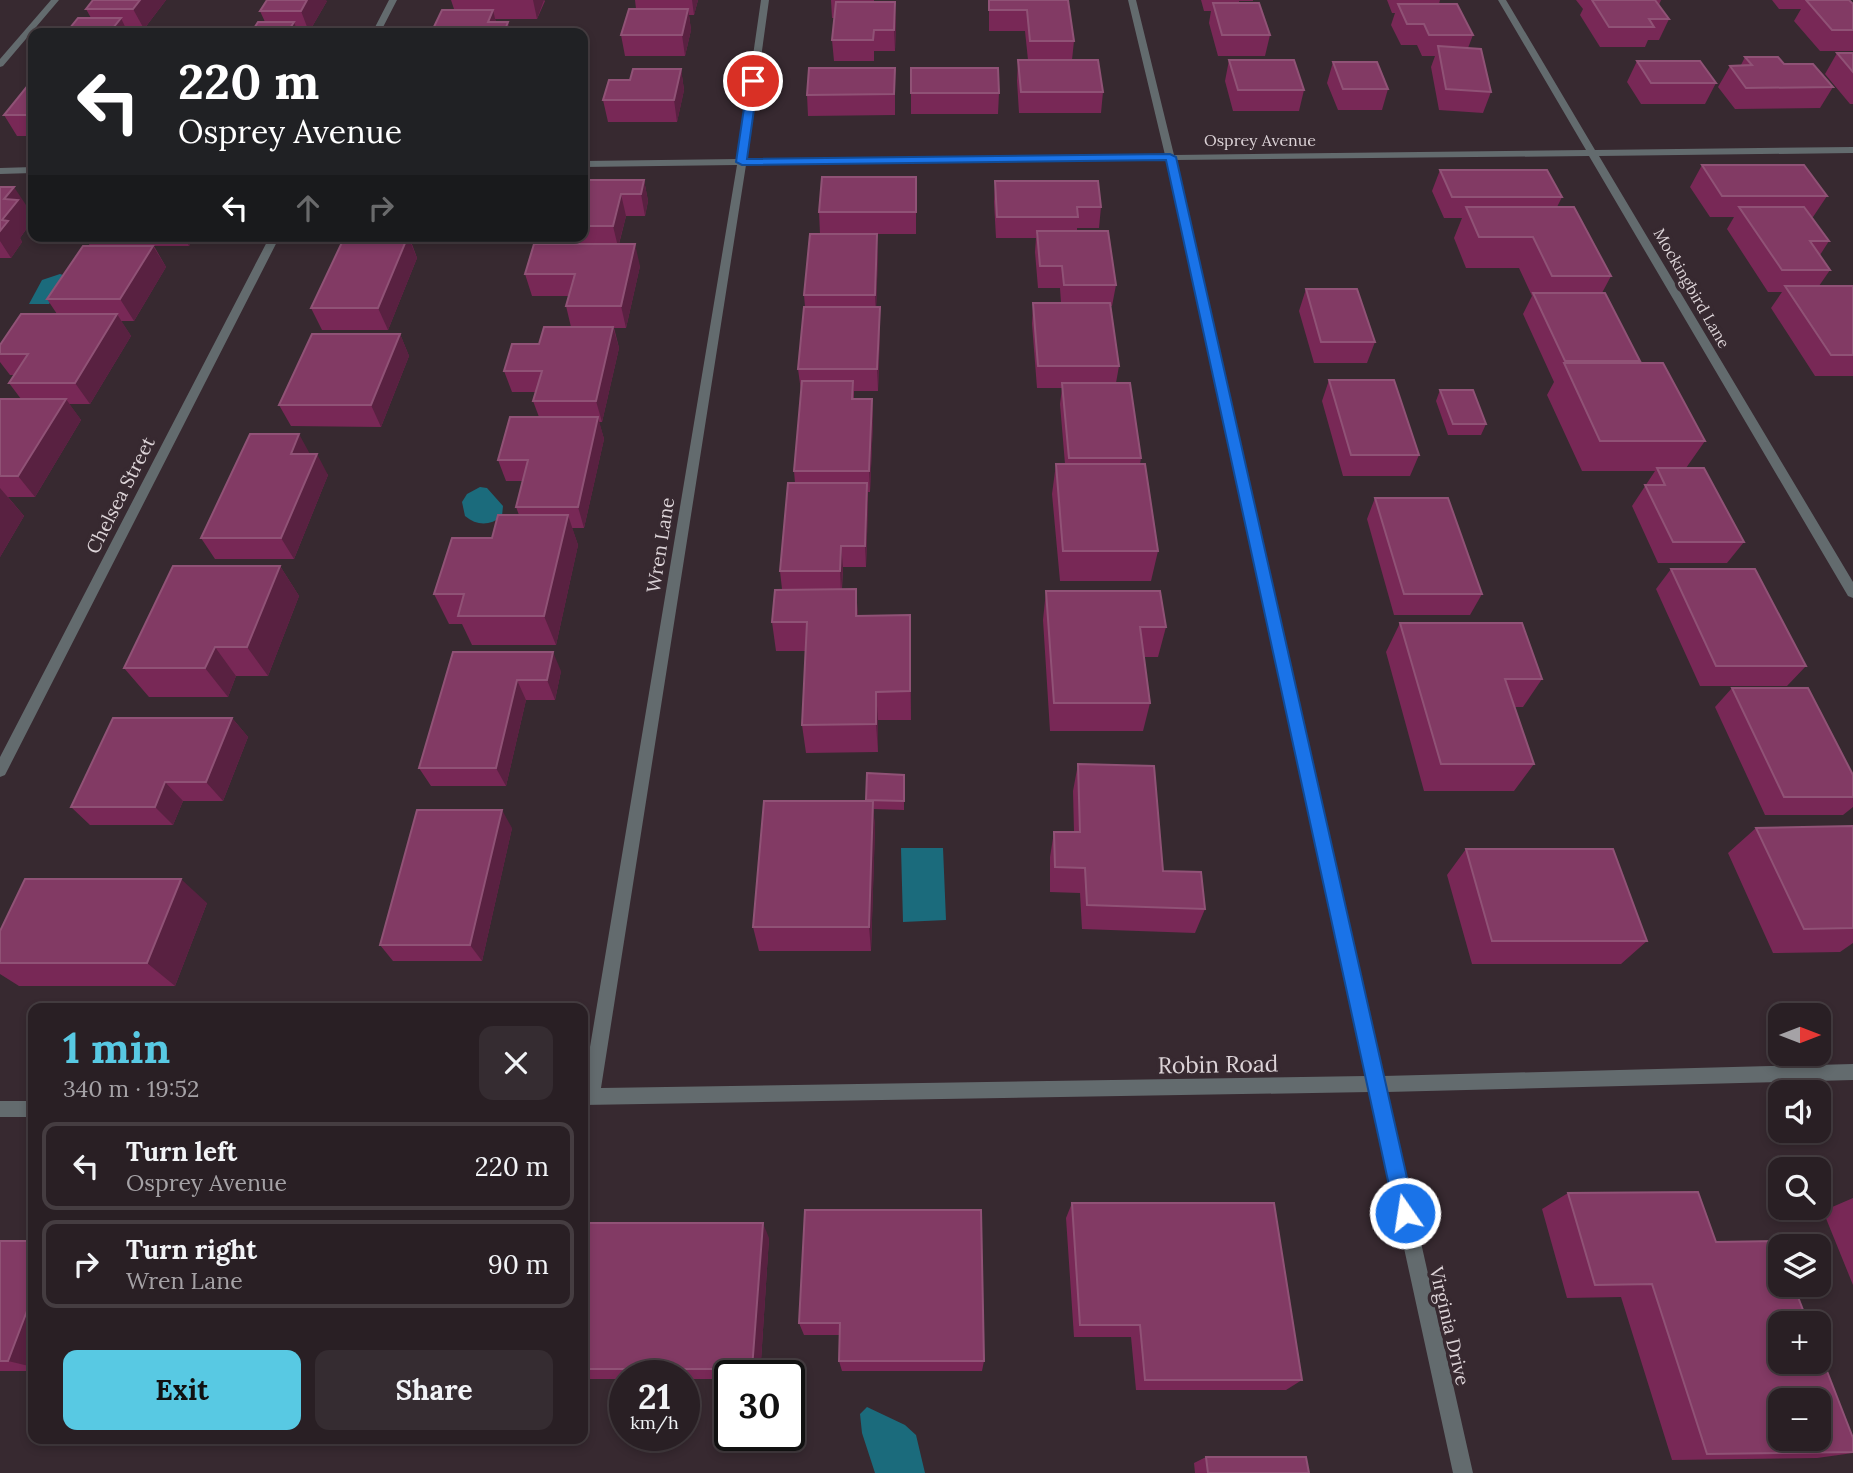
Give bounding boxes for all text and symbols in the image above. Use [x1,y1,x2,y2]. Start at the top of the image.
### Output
text: 220 m [178,50,319,112]
pin [723,51,783,111]
icon: left [63,56,154,147]
icon: arrive [734,62,772,100]
text: Osprey Avenue [178,111,402,152]
street label: Osprey Avenue [1204,130,1316,150]
icon: left [216,189,254,227]
icon: ahead [289,189,327,227]
icon: right [362,189,400,227]
street label: Mockingbird Lane [1650,224,1735,352]
street label: Chelsea Street [80,432,160,557]
street label: Wren Lane [641,496,679,594]
north arrow [1768,1003,1830,1066]
map controls [1768,1003,1831,1451]
text: 1 min [63,1021,170,1075]
button: close [479,1026,553,1100]
street label: Robin Road [1157,1048,1279,1080]
text: 340 m · 19:52 [63,1074,199,1103]
button: sound [1768,1080,1831,1143]
text: Turn left [126,1135,237,1168]
icon: left [67,1147,105,1185]
text: 220 m [475,1150,549,1183]
button: search [1768,1157,1831,1220]
text: Osprey Avenue [126,1168,287,1197]
position arrow [1368,1176,1442,1250]
text: Turn right [126,1233,257,1266]
button: layers [1768,1234,1831,1297]
icon: right [67,1245,105,1283]
text: 90 m [488,1248,549,1281]
street label: Virginia Drive [1424,1263,1475,1388]
text: Wren Lane [126,1266,243,1295]
button: + [1768,1311,1831,1374]
button: Exit [63,1350,301,1430]
button: Share [315,1350,553,1430]
speed limit sign: 30 [714,1360,805,1451]
text: 21 [638,1374,671,1419]
button: − [1768,1388,1831,1451]
text: km/h [630,1411,679,1434]

